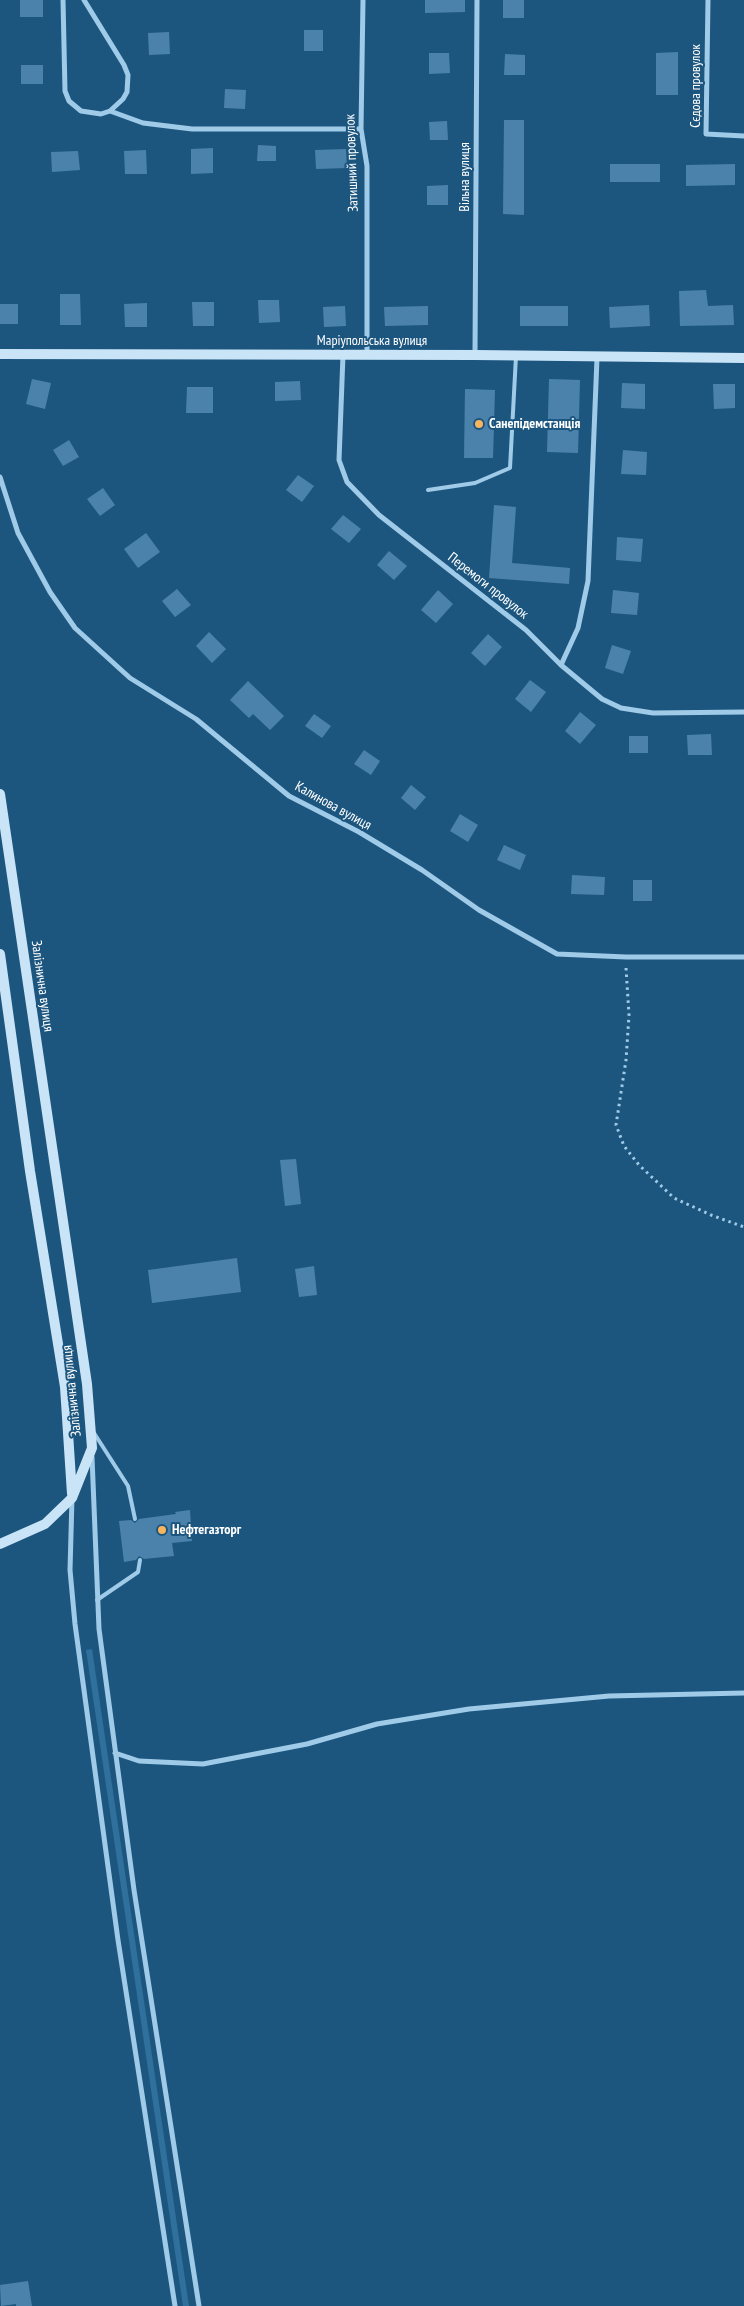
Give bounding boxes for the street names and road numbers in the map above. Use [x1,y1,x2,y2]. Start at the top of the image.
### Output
street label: Сєдова провулок [688,44,704,128]
street label: Затишний провулок [342,114,362,212]
street label: Вільна вулиця [457,142,473,212]
street label: Маріупольська вулиця [317,333,427,349]
street label: Перемоги провулок [444,549,532,623]
street label: Калинова вулиця [292,778,374,834]
street label: Залізнична вулиця [27,939,57,1033]
street label: Залізнична вулиця [59,1344,85,1438]

